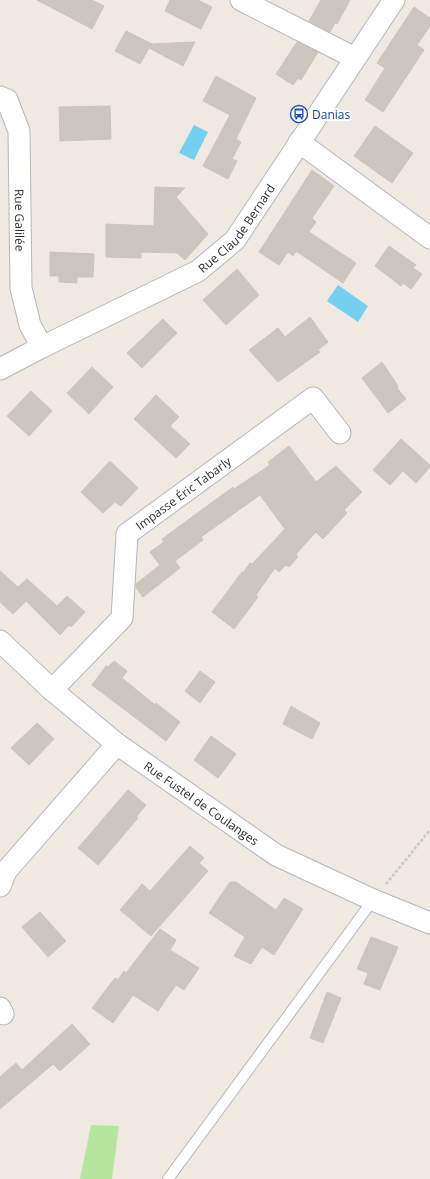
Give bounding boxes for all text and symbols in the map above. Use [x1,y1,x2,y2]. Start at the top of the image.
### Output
bus stop icon: Danias [289,104,309,124]
place label: Danias [312,106,350,123]
street label: Rue Claude Bernard [194,180,278,276]
street label: Rue Galilée [11,189,29,252]
street label: Impasse Éric Tabarly [132,452,235,534]
street label: Rue Fustel de Coulanges [141,757,263,849]

